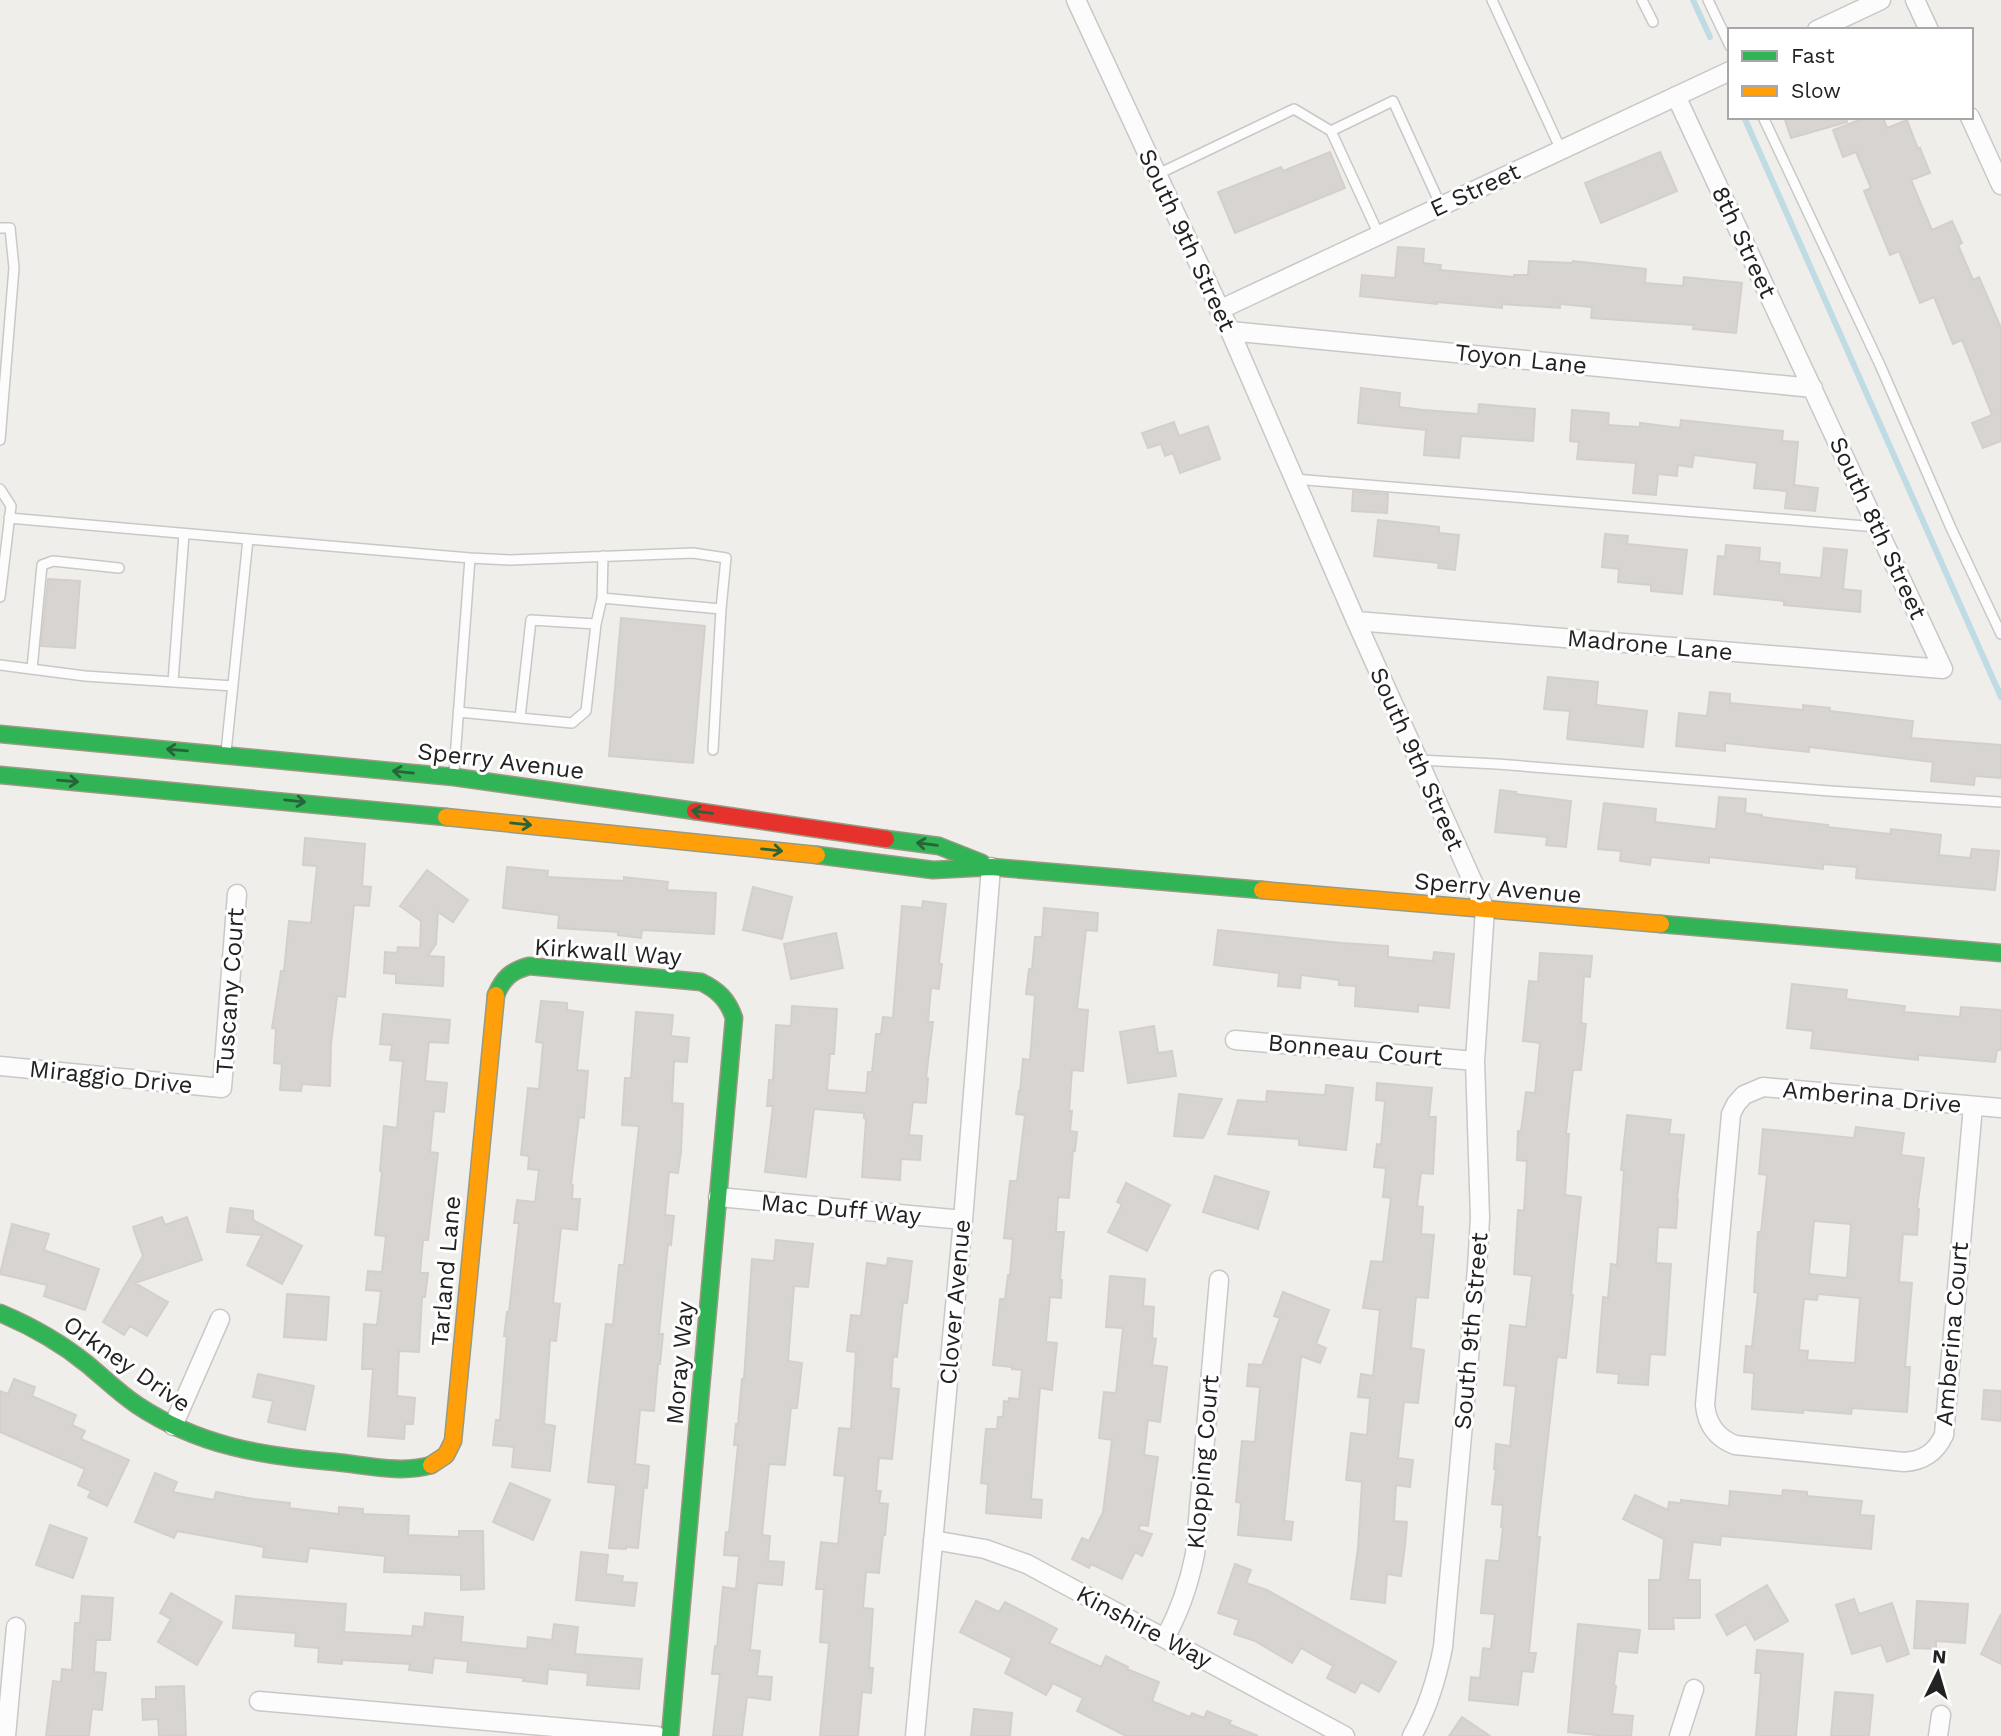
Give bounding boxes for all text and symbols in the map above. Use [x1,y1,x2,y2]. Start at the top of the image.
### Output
legend [1728,28,1973,119]
text: Fast [1791,43,1835,68]
text: Slow [1791,78,1841,103]
street label: South 9th Street [1133,144,1241,336]
street label: E Street [1426,157,1524,223]
street label: 8th Street [1706,182,1782,302]
street label: Toyon Lane [1454,338,1588,380]
street label: South 8th Street [1824,432,1932,624]
street label: Madrone Lane [1566,624,1734,666]
street label: South 9th Street [1364,663,1470,855]
street label: Sperry Avenue [416,737,586,785]
one-way arrow [166,743,189,756]
one-way arrow [393,765,415,778]
one-way arrow [56,775,79,788]
one-way arrow [283,795,305,808]
one-way arrow [691,805,714,818]
one-way arrow [509,818,532,831]
one-way arrow [916,837,939,850]
one-way arrow [760,844,782,857]
street label: Sperry Avenue [1413,867,1583,909]
street label: Tuscany Court [210,907,250,1075]
street label: Kirkwall Way [533,933,683,971]
street label: Bonneau Court [1267,1028,1443,1072]
street label: Miraggio Drive [28,1054,194,1100]
street label: Amberina Drive [1781,1075,1963,1119]
street label: Mac Duff Way [760,1188,923,1230]
street label: Tarland Lane [425,1195,467,1347]
street label: Clover Avenue [934,1218,976,1386]
street label: South 9th Street [1448,1231,1494,1431]
street label: Amberina Court [1930,1241,1974,1427]
street label: Moray Way [661,1300,699,1426]
street label: Orkney Drive [58,1310,196,1418]
street label: Klopping Court [1181,1374,1225,1550]
street label: Kinshire Way [1072,1580,1217,1675]
north arrow [1903,1638,1973,1708]
text: N [1931,1644,1947,1669]

